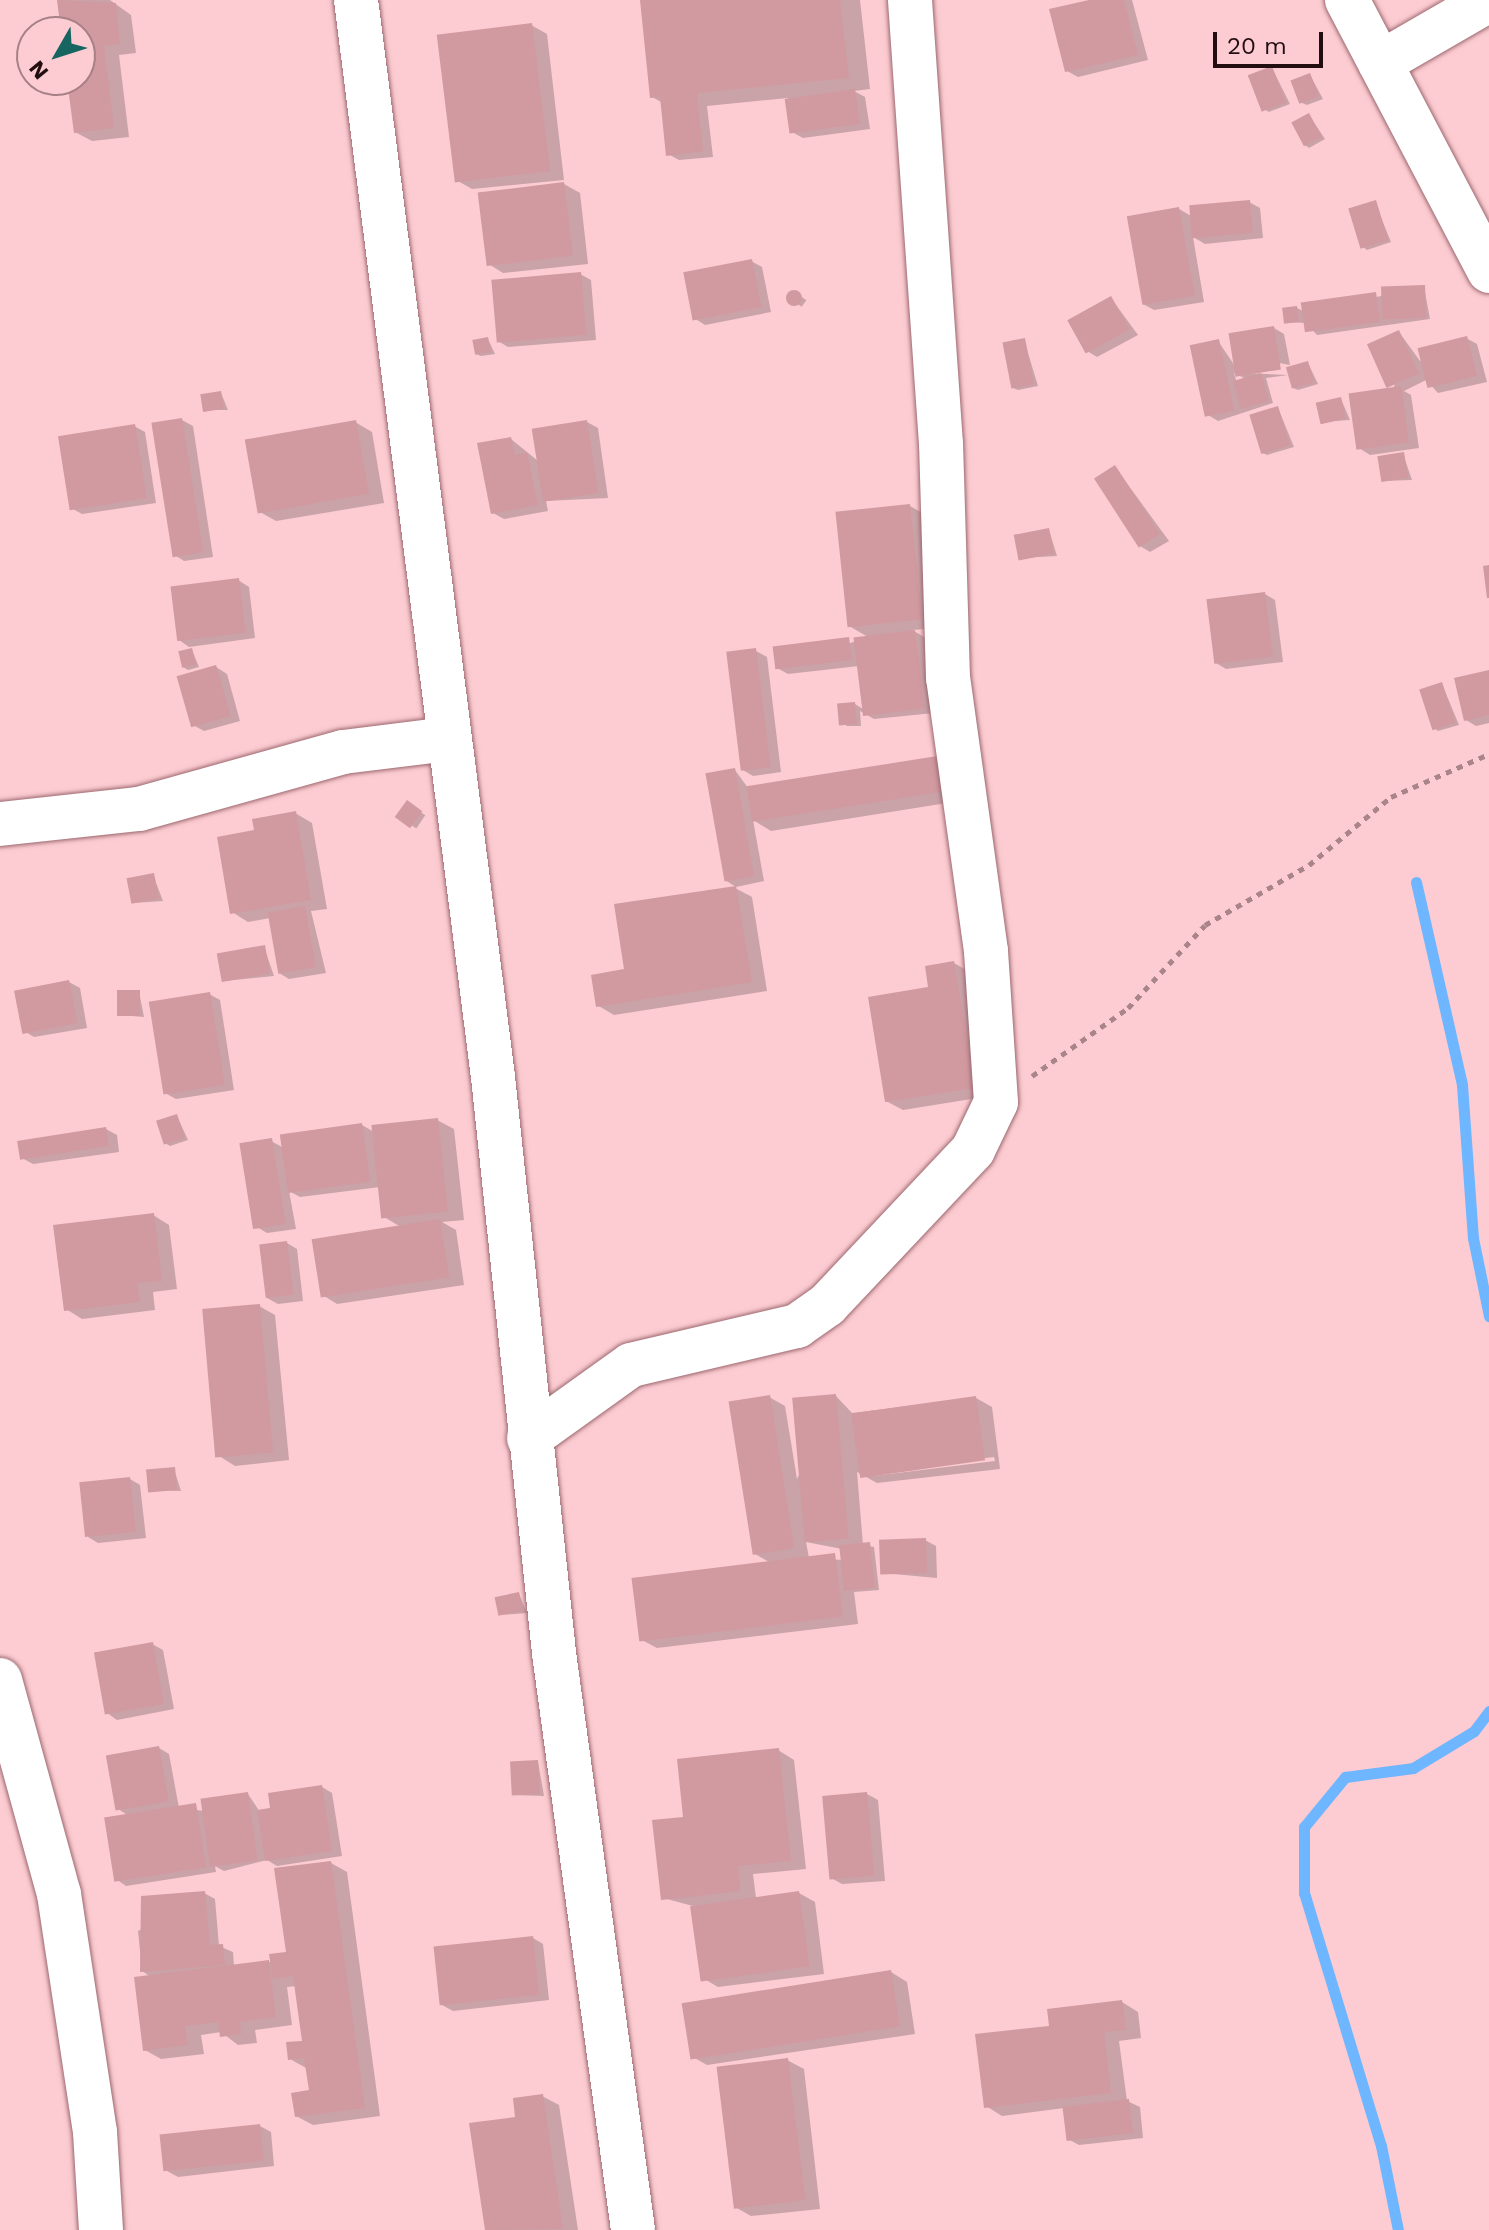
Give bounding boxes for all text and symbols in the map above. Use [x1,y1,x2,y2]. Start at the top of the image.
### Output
north arrow [16,16,96,96]
scale bar [1217,16,1327,66]
text: 20 m [1227,32,1287,60]
text: N [24,56,53,84]

